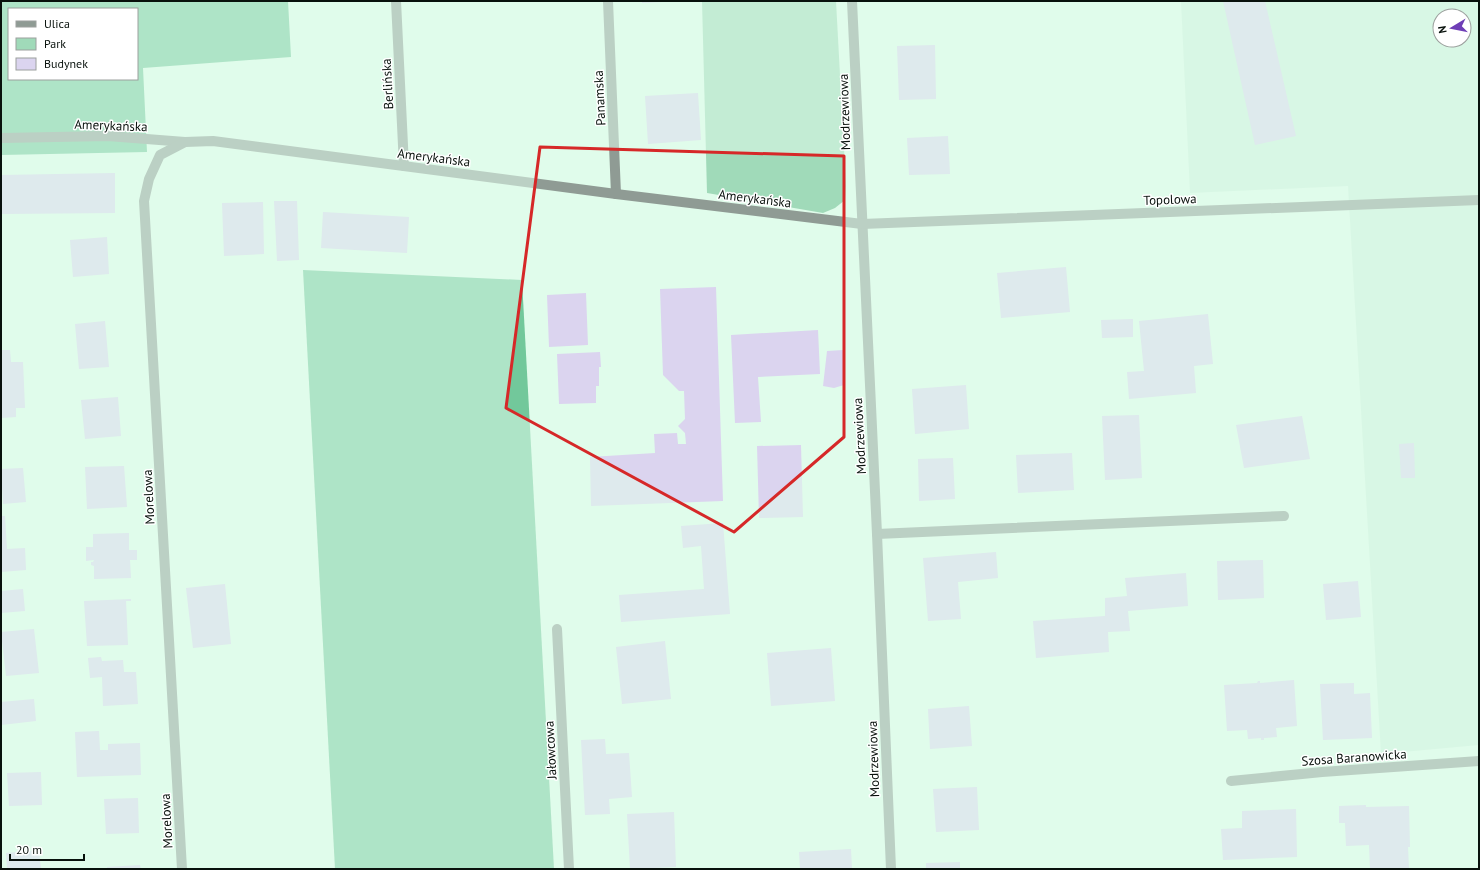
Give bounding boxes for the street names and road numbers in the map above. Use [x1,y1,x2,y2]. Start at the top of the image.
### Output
street label: Berlińska [378,58,397,110]
street label: Panamska [590,70,609,126]
street label: Modrzewiowa [835,73,854,151]
street label: Amerykańska [74,116,148,135]
street label: Amerykańska [397,145,471,170]
street label: Amerykańska [718,186,792,211]
street label: Topolowa [1143,190,1197,209]
street label: Modrzewiowa [849,397,870,475]
street label: Morelowa [139,469,158,525]
street label: Jałowcowa [540,720,561,781]
street label: Modrzewiowa [864,720,883,798]
street label: Szosa Baranowicka [1301,745,1407,770]
street label: Morelowa [157,793,176,849]

